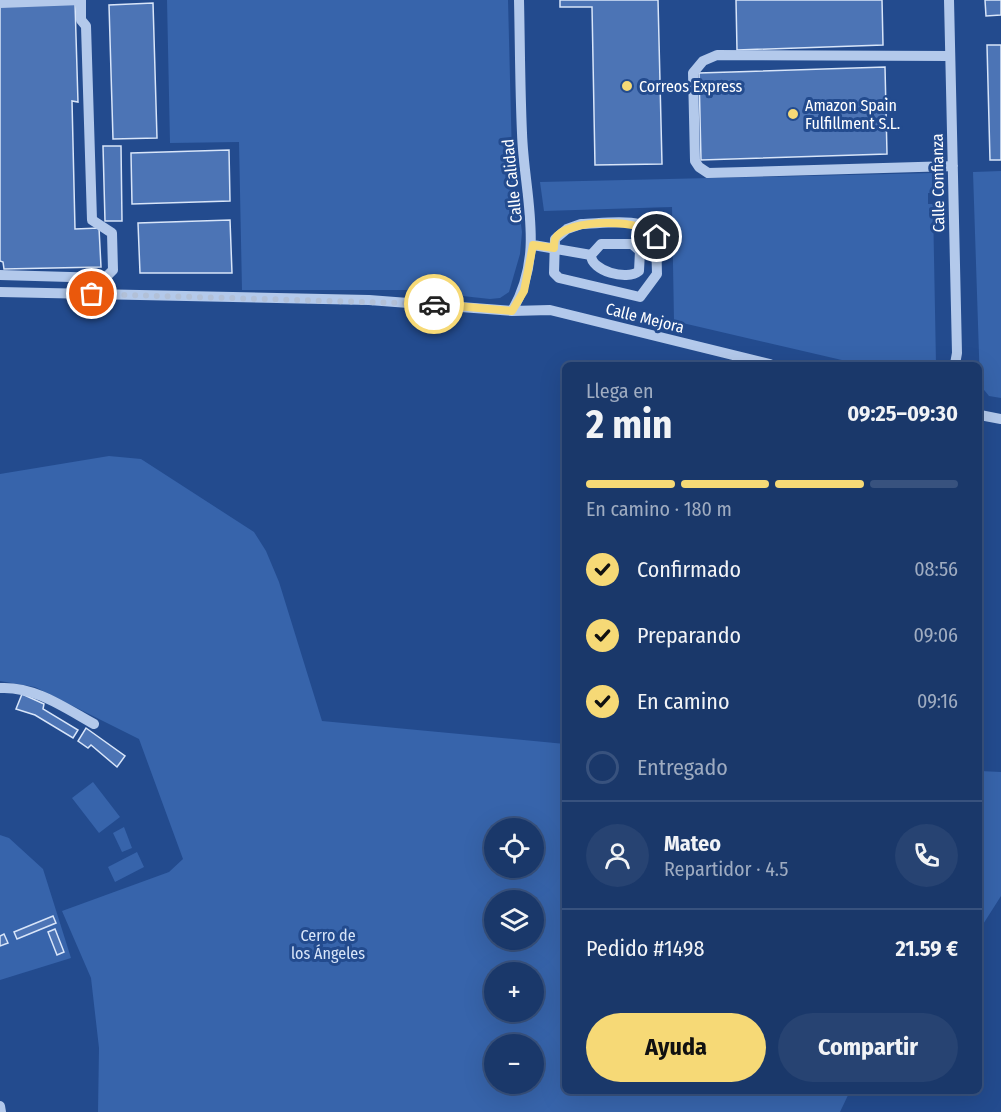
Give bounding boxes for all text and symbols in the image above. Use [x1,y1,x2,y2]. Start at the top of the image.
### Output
place label: Correos Express [639,77,743,96]
marker: Correos Express [620,79,634,93]
place label: Amazon Spain Fulfillment S.L. [805,96,900,133]
marker: Amazon Spain Fulfillment S.L. [786,107,800,121]
street label: Calle Confianza [928,133,948,233]
street label: Calle Calidad [498,138,526,224]
pin [631,211,682,262]
icon: home [640,220,673,253]
pin [66,268,117,319]
courier [404,274,464,334]
icon: bag [75,277,108,310]
icon: car [418,288,451,321]
street label: Calle Mejora [604,299,686,337]
text: Llega en [586,379,654,403]
text: 09:25–09:30 [847,400,958,427]
text: 2 min [586,402,672,448]
text: En camino · 180 m [586,497,732,521]
icon: check [586,553,619,586]
text: Confirmado [637,556,741,583]
text: 08:56 [914,557,958,581]
icon: check [586,619,619,652]
text: Preparando [637,622,741,649]
text: 09:06 [913,623,958,647]
icon: check [586,685,619,718]
text: En camino [637,688,729,715]
text: 09:16 [917,689,958,713]
text: Entregado [637,754,728,781]
map controls [484,818,544,1094]
button: locate [484,818,544,878]
button: person [586,824,649,887]
button: phone [895,824,958,887]
text: Mateo [664,830,721,857]
text: Repartidor · 4.5 [664,857,788,881]
button: layers [484,890,544,950]
park label: Cerro de los Ángeles [291,926,365,963]
text: Pedido #1498 [586,935,705,962]
text: 21.59 € [895,935,958,962]
button: + [484,962,544,1022]
button: Ayuda [586,1013,766,1082]
button: Compartir [778,1013,958,1082]
button: − [484,1034,544,1094]

